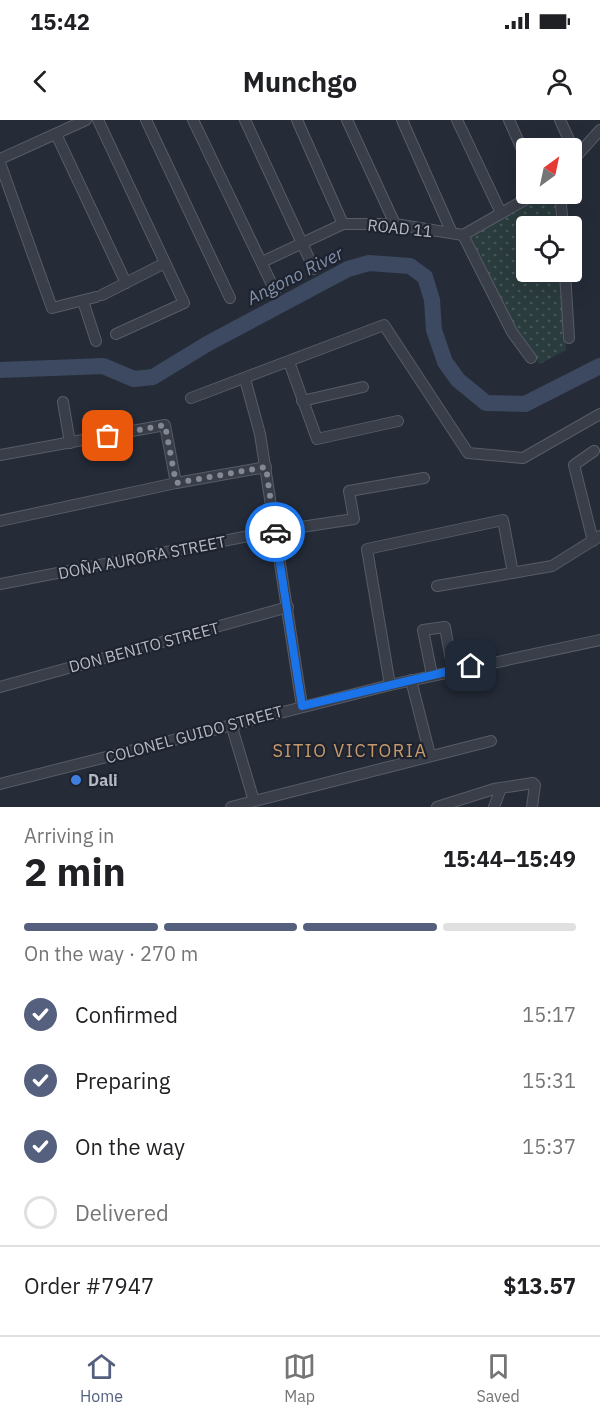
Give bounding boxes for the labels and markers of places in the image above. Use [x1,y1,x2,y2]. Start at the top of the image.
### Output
pin [82,410,133,461]
pin [445,640,496,691]
place label: Dali [88,770,118,790]
marker: Dali [69,773,83,787]

